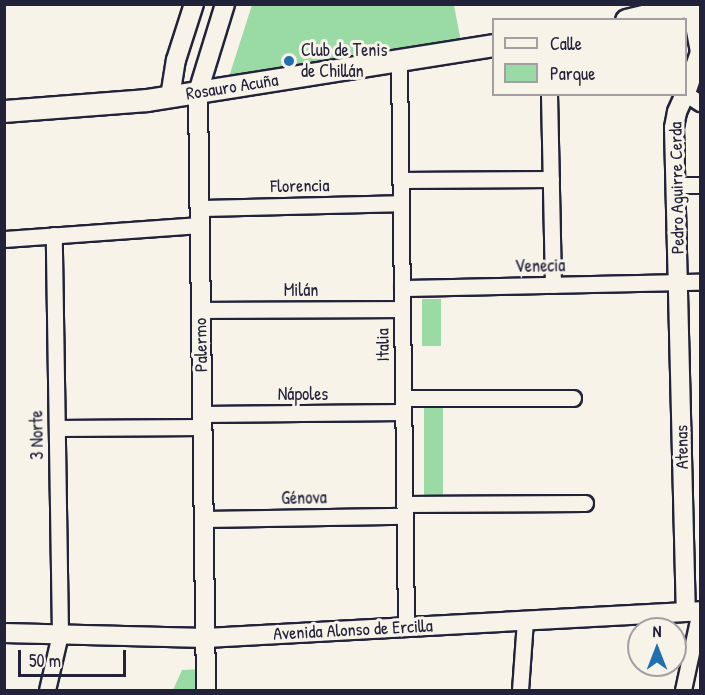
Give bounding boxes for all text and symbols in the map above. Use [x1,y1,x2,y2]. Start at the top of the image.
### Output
legend [492,18,687,96]
text: Calle [550,31,582,56]
place label: Club de Tenis de Chillán [301,40,387,82]
marker: Club de Tenis de Chillán [282,54,296,68]
text: Parque [550,61,595,86]
street label: Rosauro Acuña [184,69,280,105]
street label: Pedro Aguirre Cerda [665,122,689,254]
street label: Florencia [270,175,330,197]
street label: Venecia [514,255,566,277]
street label: Milán [284,279,318,301]
street label: Palermo [190,318,212,372]
street label: Italia [372,328,394,362]
street label: Nápoles [278,383,328,405]
street label: 3 Norte [26,410,48,460]
street label: Atenas [671,425,693,469]
street label: Génova [281,487,327,509]
street label: Avenida Alonso de Ercilla [273,615,433,645]
north arrow [627,617,687,677]
text: N [653,620,661,642]
scale bar [21,638,129,676]
text: 50 m [29,648,61,673]

